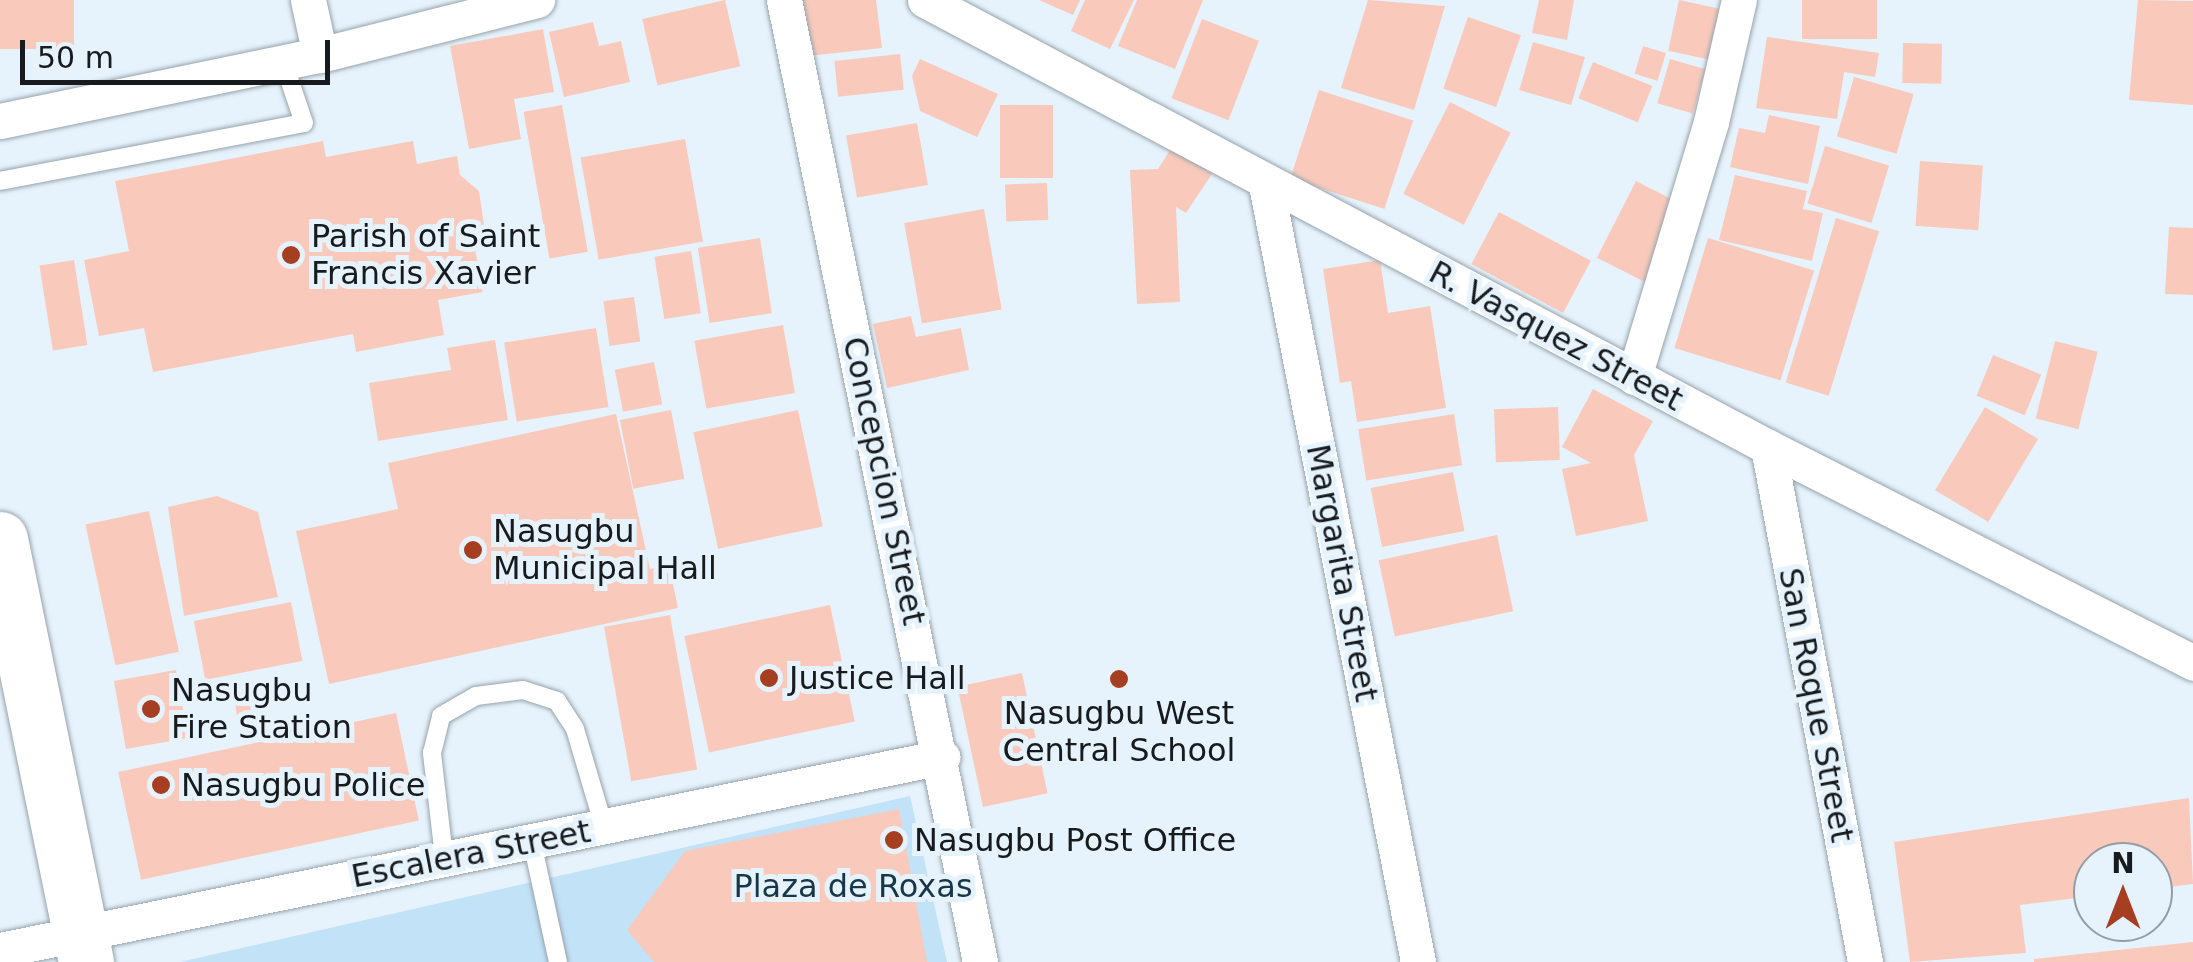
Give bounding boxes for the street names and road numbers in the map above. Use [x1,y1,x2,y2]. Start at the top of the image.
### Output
street label: R. Vasquez Street [1423,253,1689,419]
street label: Concepcion Street [835,333,933,629]
street label: Margarita Street [1298,441,1386,705]
street label: San Roque Street [1771,565,1861,845]
street label: Escalera Street [348,812,594,896]

